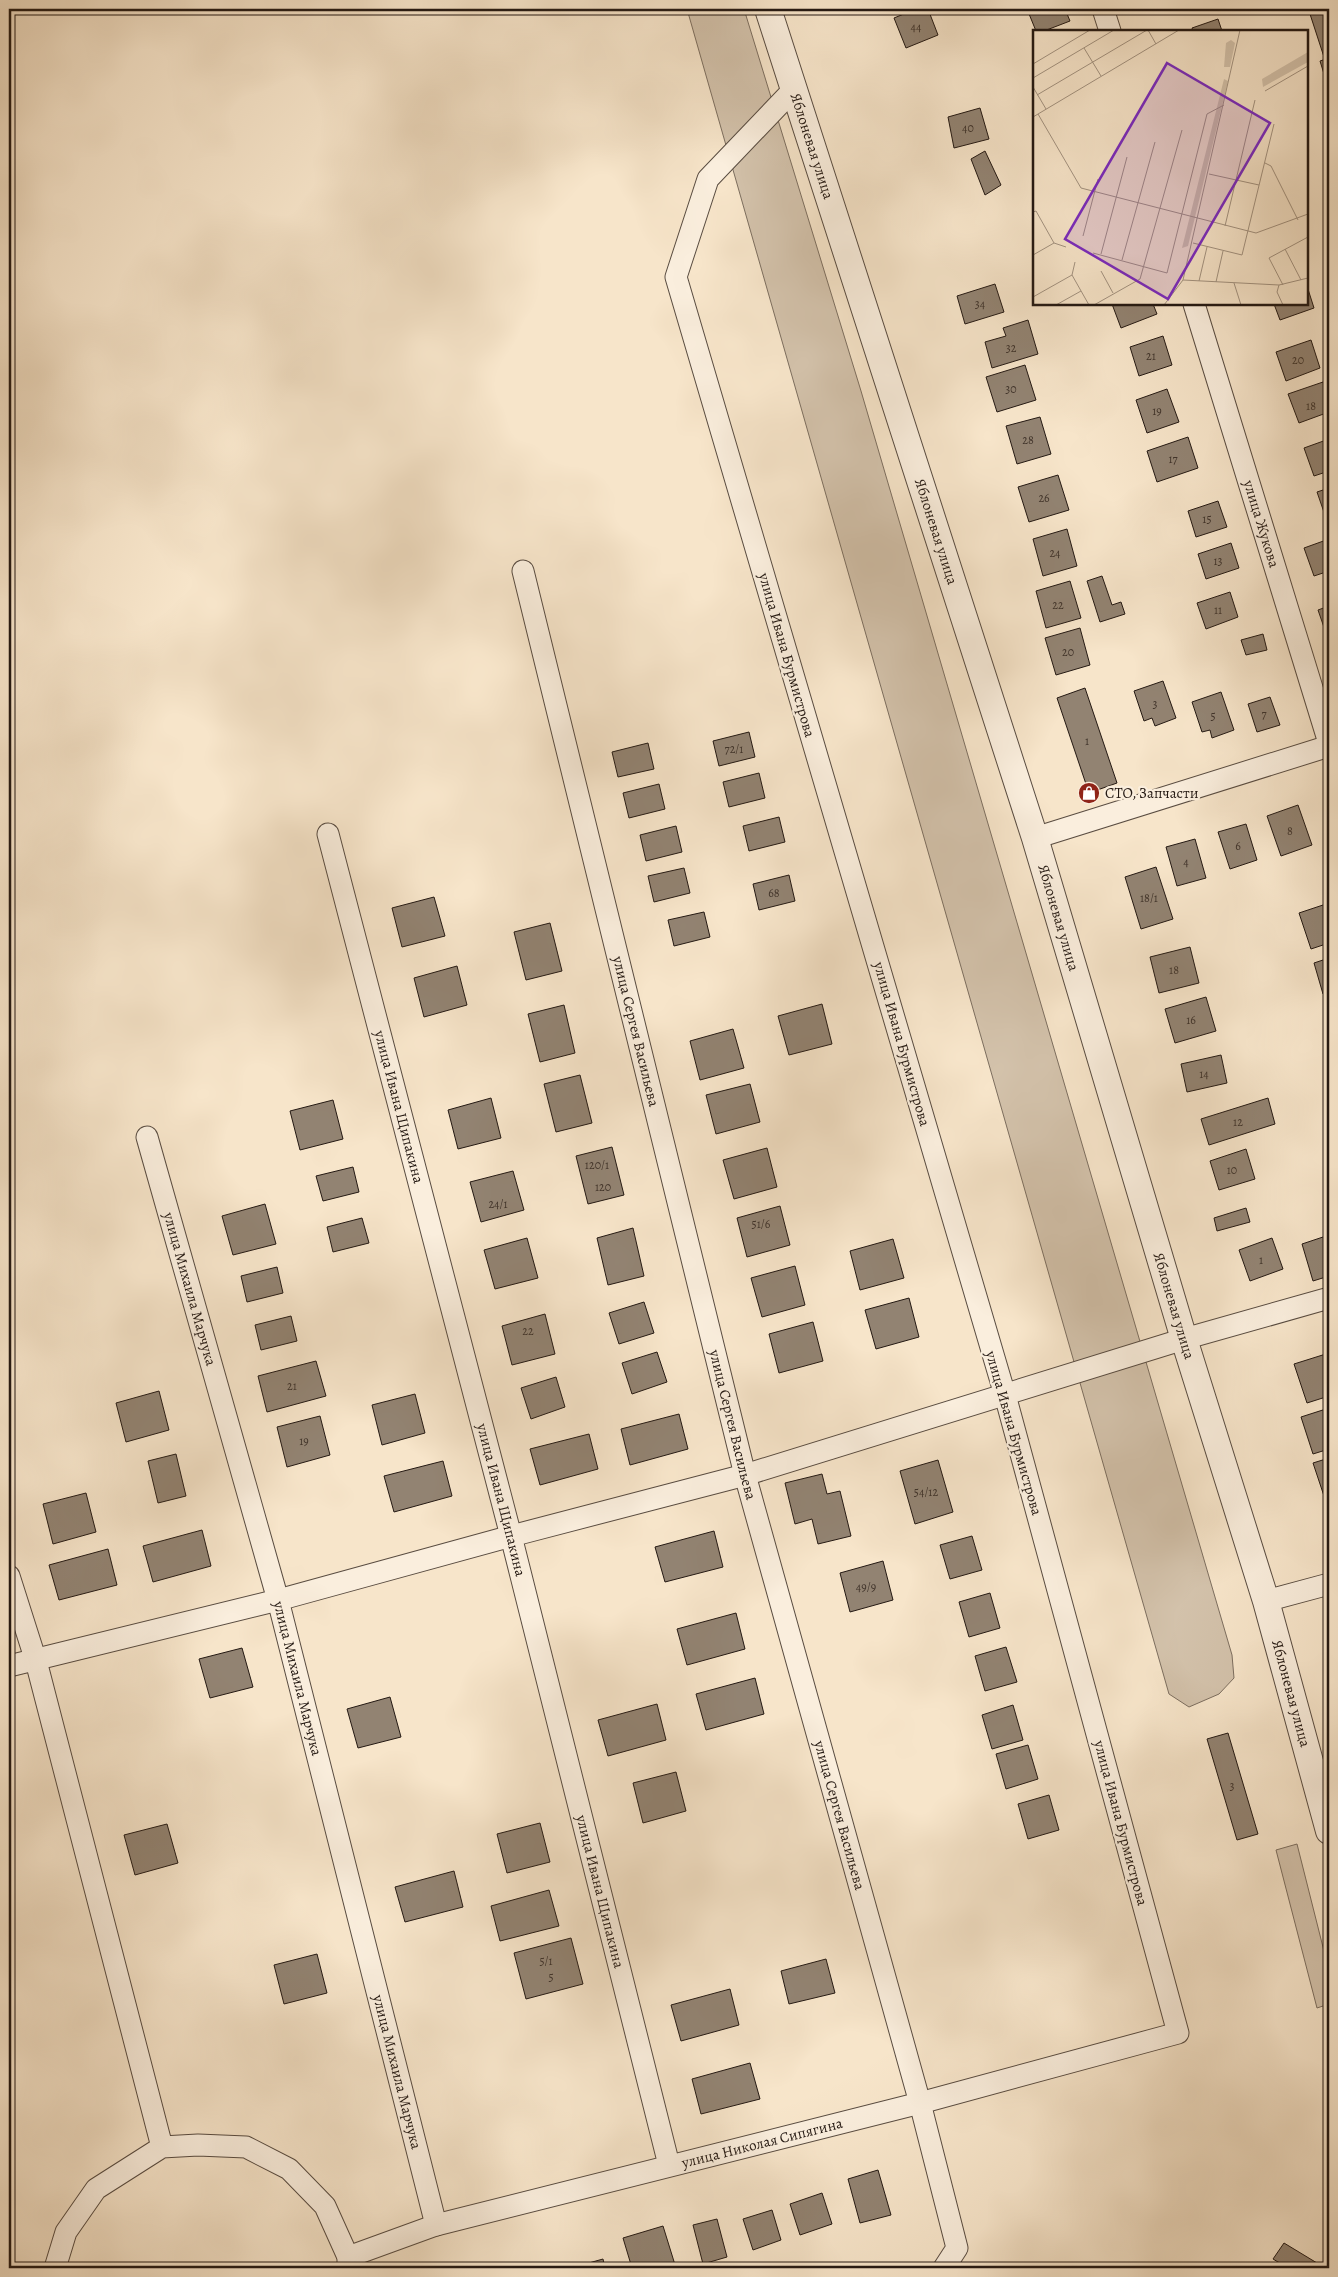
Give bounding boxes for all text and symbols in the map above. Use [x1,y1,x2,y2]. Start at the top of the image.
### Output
house number: 44 [911,19,922,35]
inset map [1033,30,1308,305]
street label: Яблоневая улица [786,90,839,202]
house number: 40 [962,120,974,136]
house number: 34 [975,296,986,312]
house number: 32 [1006,340,1017,356]
house number: 21 [1146,348,1156,364]
house number: 20 [1292,352,1304,368]
house number: 30 [1005,381,1017,397]
house number: 18 [1306,398,1316,414]
house number: 19 [1152,403,1162,419]
house number: 28 [1022,432,1034,448]
house number: 17 [1168,451,1179,467]
street label: Яблоневая улица [910,476,963,587]
street label: улица Жукова [1238,477,1284,570]
house number: 26 [1038,490,1050,506]
house number: 15 [1202,511,1212,527]
house number: 24 [1049,545,1061,561]
house number: 13 [1213,553,1223,569]
street label: улица Ивана Бурмистрова [754,569,820,740]
house number: 22 [1052,597,1064,613]
house number: 11 [1214,602,1222,618]
house number: 20 [1062,644,1074,660]
house number: 3 [1153,696,1158,712]
house number: 7 [1261,706,1267,722]
house number: 5 [1210,708,1216,724]
house number: 1 [1085,733,1089,749]
house number: 72/1 [725,741,743,757]
shop icon: СТО, Запчасти [1077,781,1101,805]
place label: СТО, Запчасти [1105,783,1199,803]
house number: 8 [1287,823,1293,839]
house number: 6 [1235,838,1241,854]
house number: 4 [1183,854,1189,870]
street label: Яблоневая улица [1033,862,1084,973]
house number: 68 [768,885,780,901]
house number: 18/1 [1140,890,1158,906]
street label: улица Сергея Васильева [608,953,664,1109]
street label: улица Ивана Бурмистрова [869,958,935,1129]
house number: 18 [1169,962,1179,978]
house number: 16 [1186,1012,1196,1028]
street label: улица Ивана Щипакина [369,1027,429,1186]
house number: 14 [1199,1066,1209,1082]
house number: 12 [1233,1114,1243,1130]
house number: 120/1 [585,1157,609,1173]
house number: 10 [1227,1162,1237,1178]
house number: 120 [595,1179,611,1195]
house number: 24/1 [488,1196,508,1212]
street label: улица Михаила Марчука [159,1209,221,1368]
house number: 51/6 [752,1216,771,1232]
street label: Яблоневая улица [1149,1250,1200,1362]
house number: 1 [1259,1252,1263,1268]
house number: 22 [522,1323,534,1339]
street label: улица Сергея Васильева [704,1346,761,1502]
street label: улица Ивана Бурмистрова [981,1347,1047,1518]
house number: 21 [287,1378,297,1394]
street label: улица Ивана Щипакина [472,1420,531,1578]
house number: 19 [299,1433,309,1449]
house number: 54/12 [914,1484,938,1500]
house number: 49/9 [856,1579,876,1595]
street label: улица Михаила Марчука [268,1598,327,1758]
street label: Яблоневая улица [1267,1638,1316,1749]
street label: улица Сергея Васильева [809,1737,870,1892]
street label: улица Ивана Бурмистрова [1089,1737,1153,1908]
house number: 3 [1230,1778,1235,1794]
street label: улица Ивана Щипакина [571,1812,629,1970]
house number: 5/1 [539,1953,553,1969]
house number: 5 [548,1969,554,1985]
street label: улица Михаила Марчука [368,1992,426,2151]
street label: улица Николая Сипягина [679,2113,845,2173]

